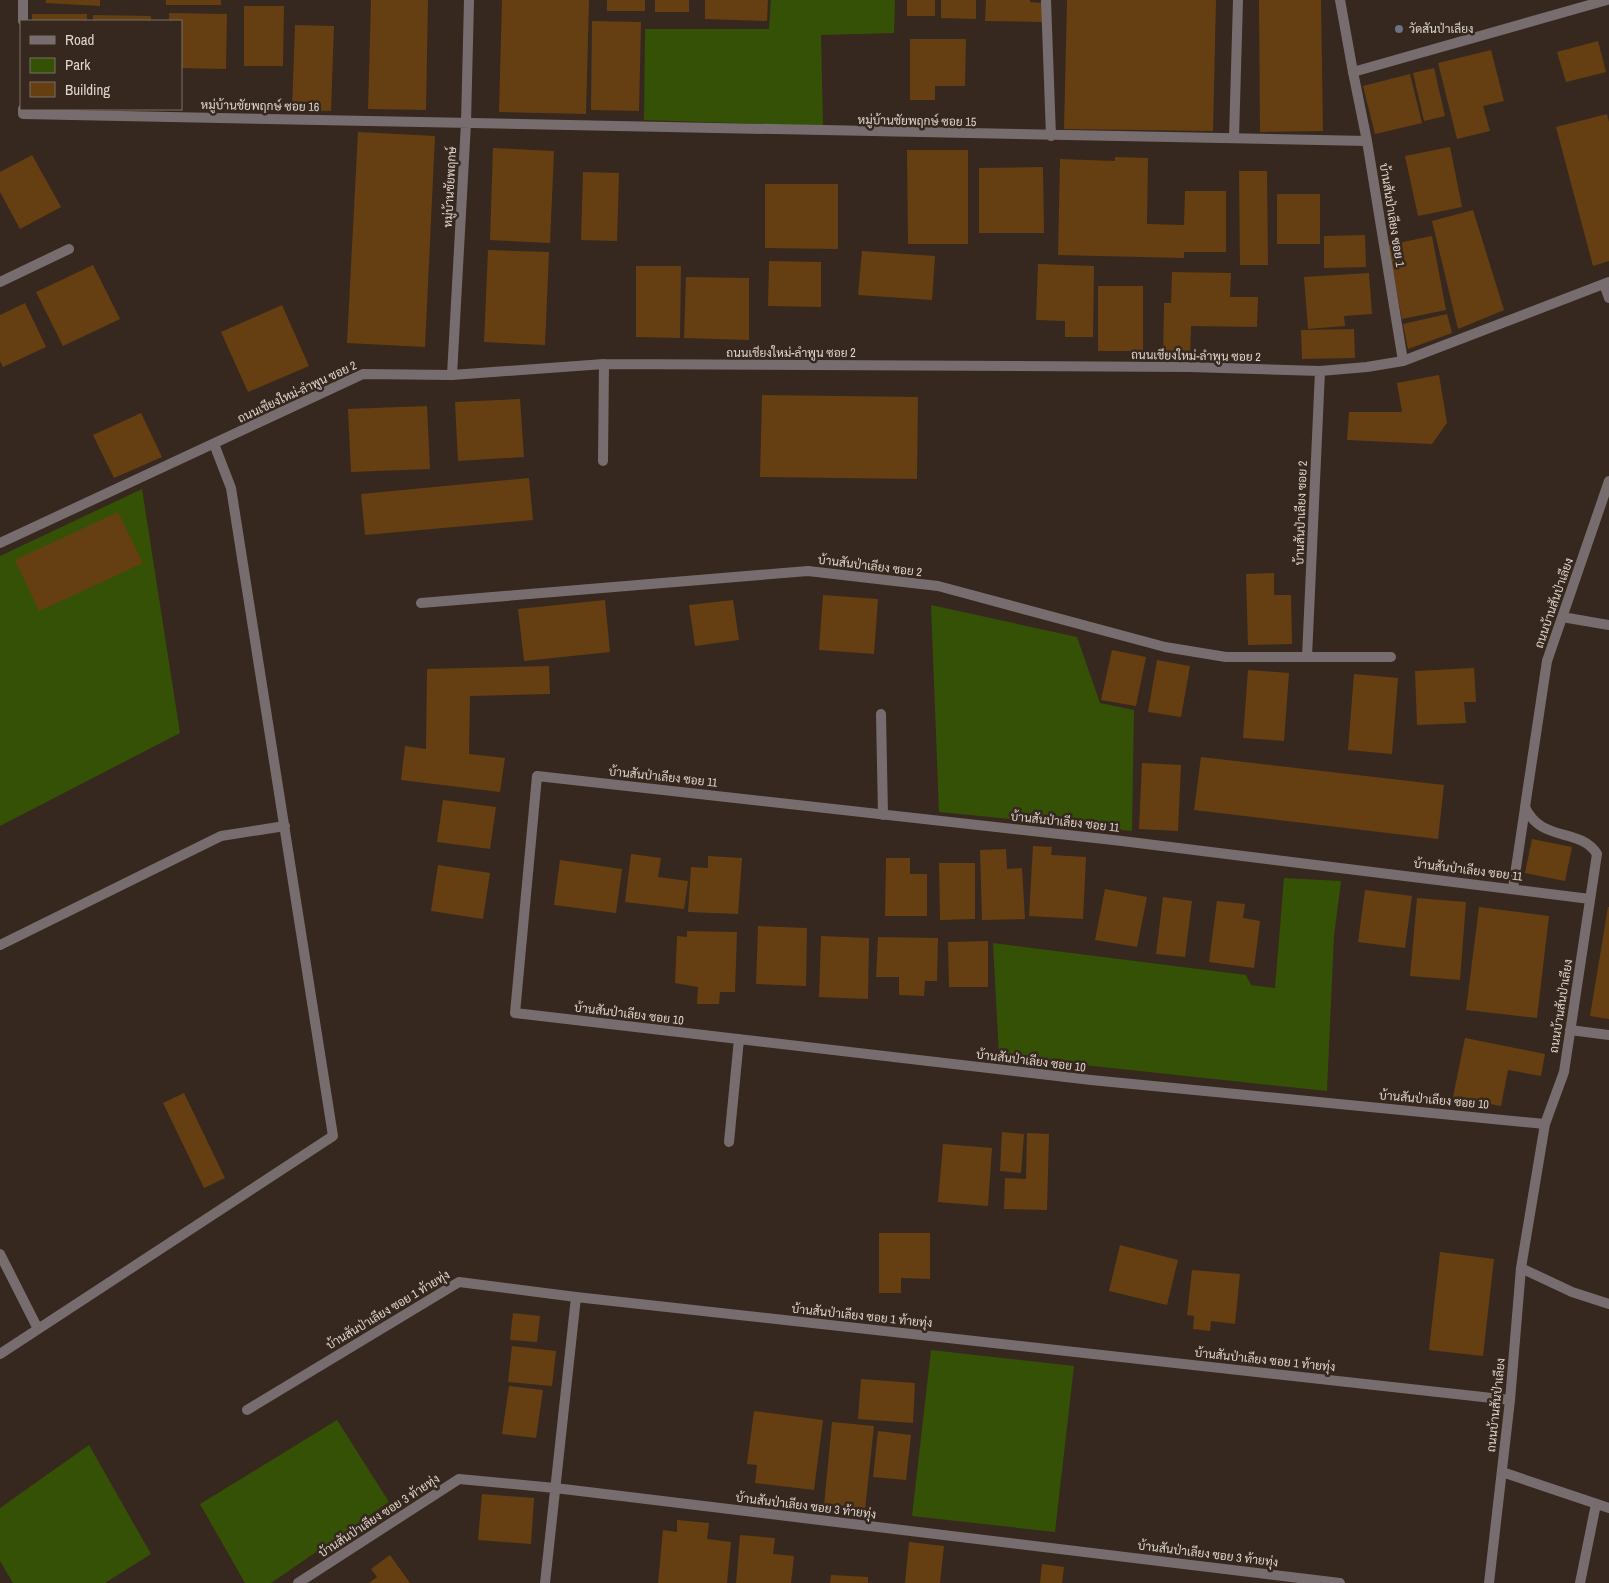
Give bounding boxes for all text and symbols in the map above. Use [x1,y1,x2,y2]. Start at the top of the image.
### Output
legend [20,20,182,110]
place label: วัดสันป่าเลียง [1409,21,1474,37]
marker: วัดสันป่าเลียง [1393,23,1405,35]
text: Road [65,29,94,50]
text: Park [65,54,91,75]
text: Building [65,79,110,100]
street label: หมู่บ้านชัยพฤกษ์ ซอย 16 [201,97,319,115]
street label: หมู่บ้านชัยพฤกษ์ ซอย 15 [858,112,977,130]
street label: หมู่บ้านชัยพฤกษ์ [440,145,460,228]
street label: บ้านสันป่าเลียง ซอย 1 [1376,162,1408,268]
street label: ถนนเชียงใหม่-ลำพูน ซอย 2 [726,345,856,361]
street label: ถนนเชียงใหม่-ลำพูน ซอย 2 [1131,347,1261,365]
street label: ถนนเชียงใหม่-ลำพูน ซอย 2 [235,357,359,427]
street label: บ้านสันป่าเลียง ซอย 2 [1291,460,1311,566]
street label: บ้านสันป่าเลียง ซอย 2 [817,552,923,580]
street label: ถนนบ้านสันป่าเลียง [1531,556,1577,650]
street label: บ้านสันป่าเลียง ซอย 11 [608,763,719,791]
street label: บ้านสันป่าเลียง ซอย 11 [1010,808,1121,836]
street label: บ้านสันป่าเลียง ซอย 11 [1413,855,1524,885]
street label: ถนนบ้านสันป่าเลียง [1546,958,1576,1054]
street label: บ้านสันป่าเลียง ซอย 10 [573,999,685,1029]
street label: บ้านสันป่าเลียง ซอย 10 [975,1046,1087,1076]
street label: บ้านสันป่าเลียง ซอย 10 [1378,1087,1490,1113]
street label: บ้านสันป่าเลียง ซอย 1 ท้ายทุ่ง [323,1267,453,1354]
street label: บ้านสันป่าเลียง ซอย 1 ท้ายทุ่ง [791,1301,933,1332]
street label: บ้านสันป่าเลียง ซอย 1 ท้ายทุ่ง [1194,1345,1336,1376]
street label: ถนนบ้านสันป่าเลียง [1483,1357,1509,1453]
street label: บ้านสันป่าเลียง ซอย 3 ท้ายทุ่ง [315,1471,443,1562]
street label: บ้านสันป่าเลียง ซอย 3 ท้ายทุ่ง [735,1489,877,1524]
street label: บ้านสันป่าเลียง ซอย 3 ท้ายทุ่ง [1137,1537,1279,1572]

